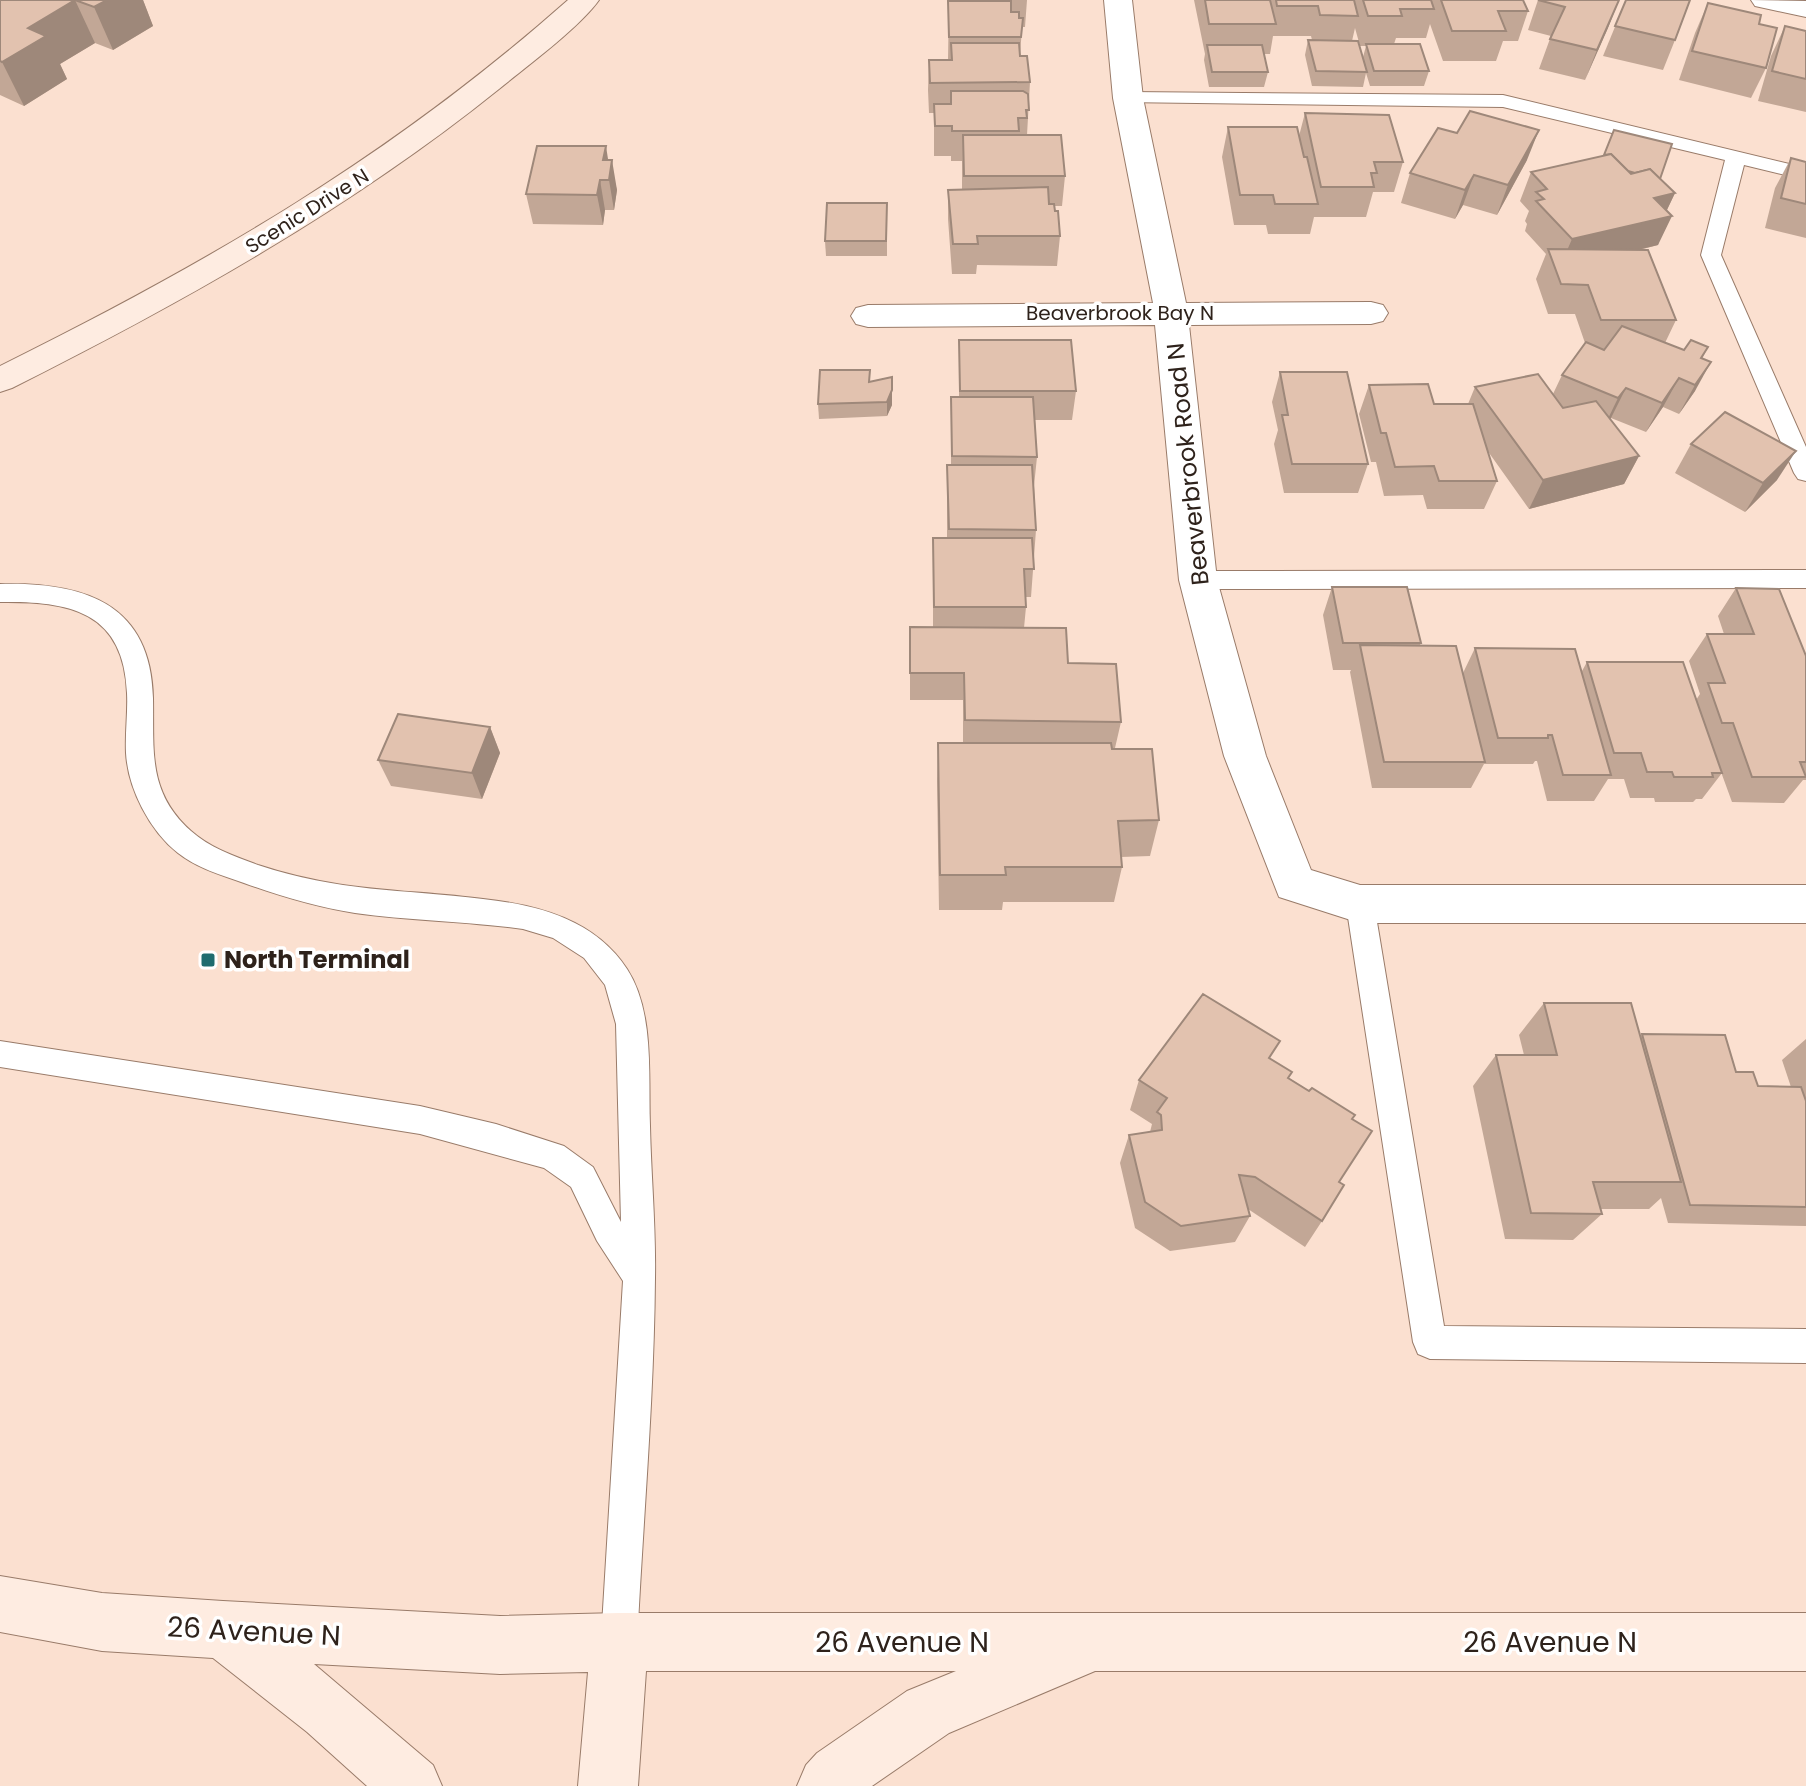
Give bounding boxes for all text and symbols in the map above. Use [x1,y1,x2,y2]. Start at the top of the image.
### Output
street label: Scenic Drive N [240,162,374,260]
street label: Beaverbrook Bay N [1026,299,1214,327]
street label: Beaverbrook Road N [1158,341,1217,587]
place label: North Terminal [224,943,410,976]
marker: North Terminal [199,951,217,969]
street label: 26 Avenue N [166,1607,342,1656]
street label: 26 Avenue N [815,1623,989,1662]
street label: 26 Avenue N [1463,1623,1637,1662]

